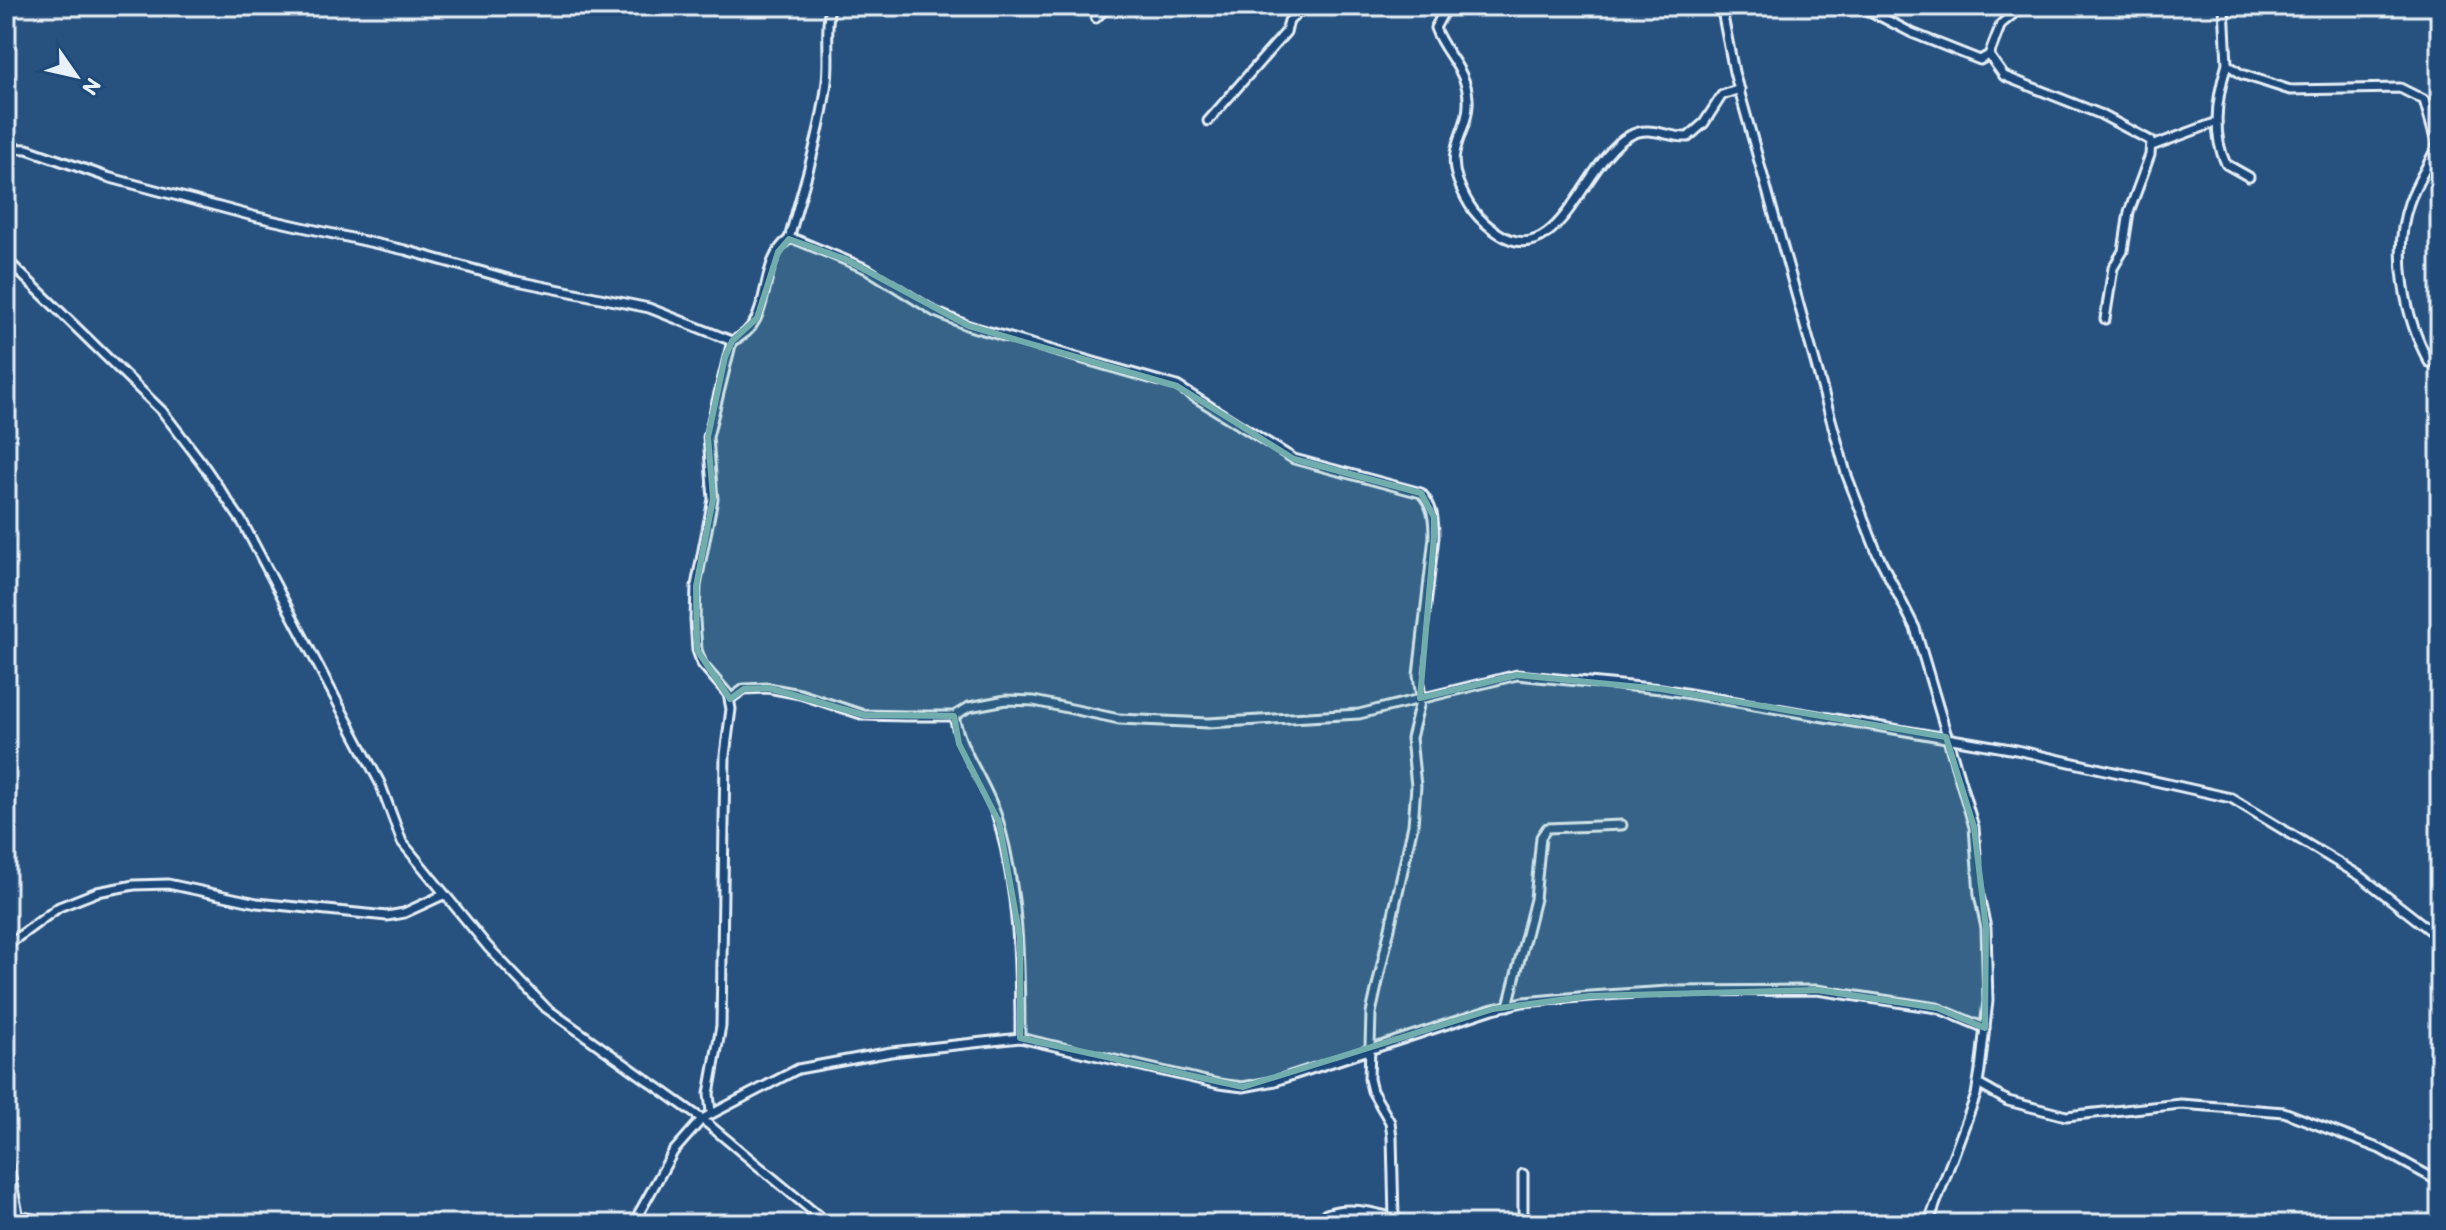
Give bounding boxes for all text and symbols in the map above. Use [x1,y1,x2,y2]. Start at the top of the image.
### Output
north arrow [36,36,116,116]
text: N [77,73,108,101]

